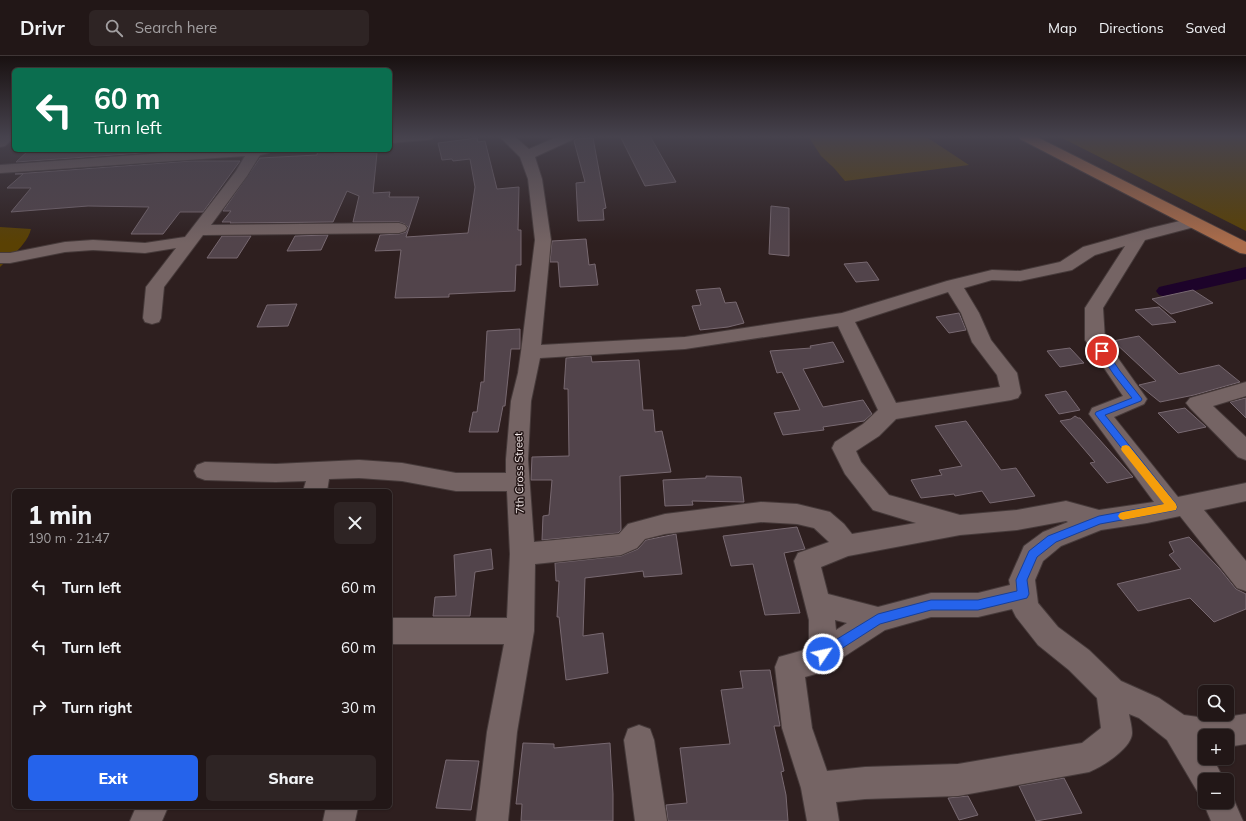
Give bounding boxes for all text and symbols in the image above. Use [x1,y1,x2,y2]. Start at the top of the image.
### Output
search box [89,10,369,46]
text: Drivr [20,16,65,40]
icon: search [103,17,125,39]
text: Search here [135,18,217,37]
text: Map [1048,19,1077,37]
text: Directions [1099,19,1164,37]
text: Saved [1186,19,1226,37]
text: 60 m [94,81,160,116]
icon: left [28,84,80,136]
text: Turn left [94,116,162,139]
pin [1085,334,1119,368]
icon: arrive [1091,340,1113,362]
street label: 7th Cross Street [511,432,527,514]
text: 1 min [28,500,92,530]
button: close [334,502,376,544]
text: 190 m · 21:47 [28,530,110,546]
icon: left [28,576,50,598]
text: Turn left [62,578,121,597]
text: 60 m [341,578,376,597]
position arrow [802,633,844,675]
icon: left [28,636,50,658]
text: Turn left [62,638,121,657]
text: 60 m [341,638,376,657]
map controls [1198,685,1234,809]
button: search [1198,685,1234,721]
icon: right [28,696,50,718]
text: Turn right [62,698,132,717]
text: 30 m [341,698,376,717]
button: + [1198,729,1234,765]
button: Exit [28,755,198,801]
button: Share [206,755,376,801]
button: − [1198,773,1234,809]

